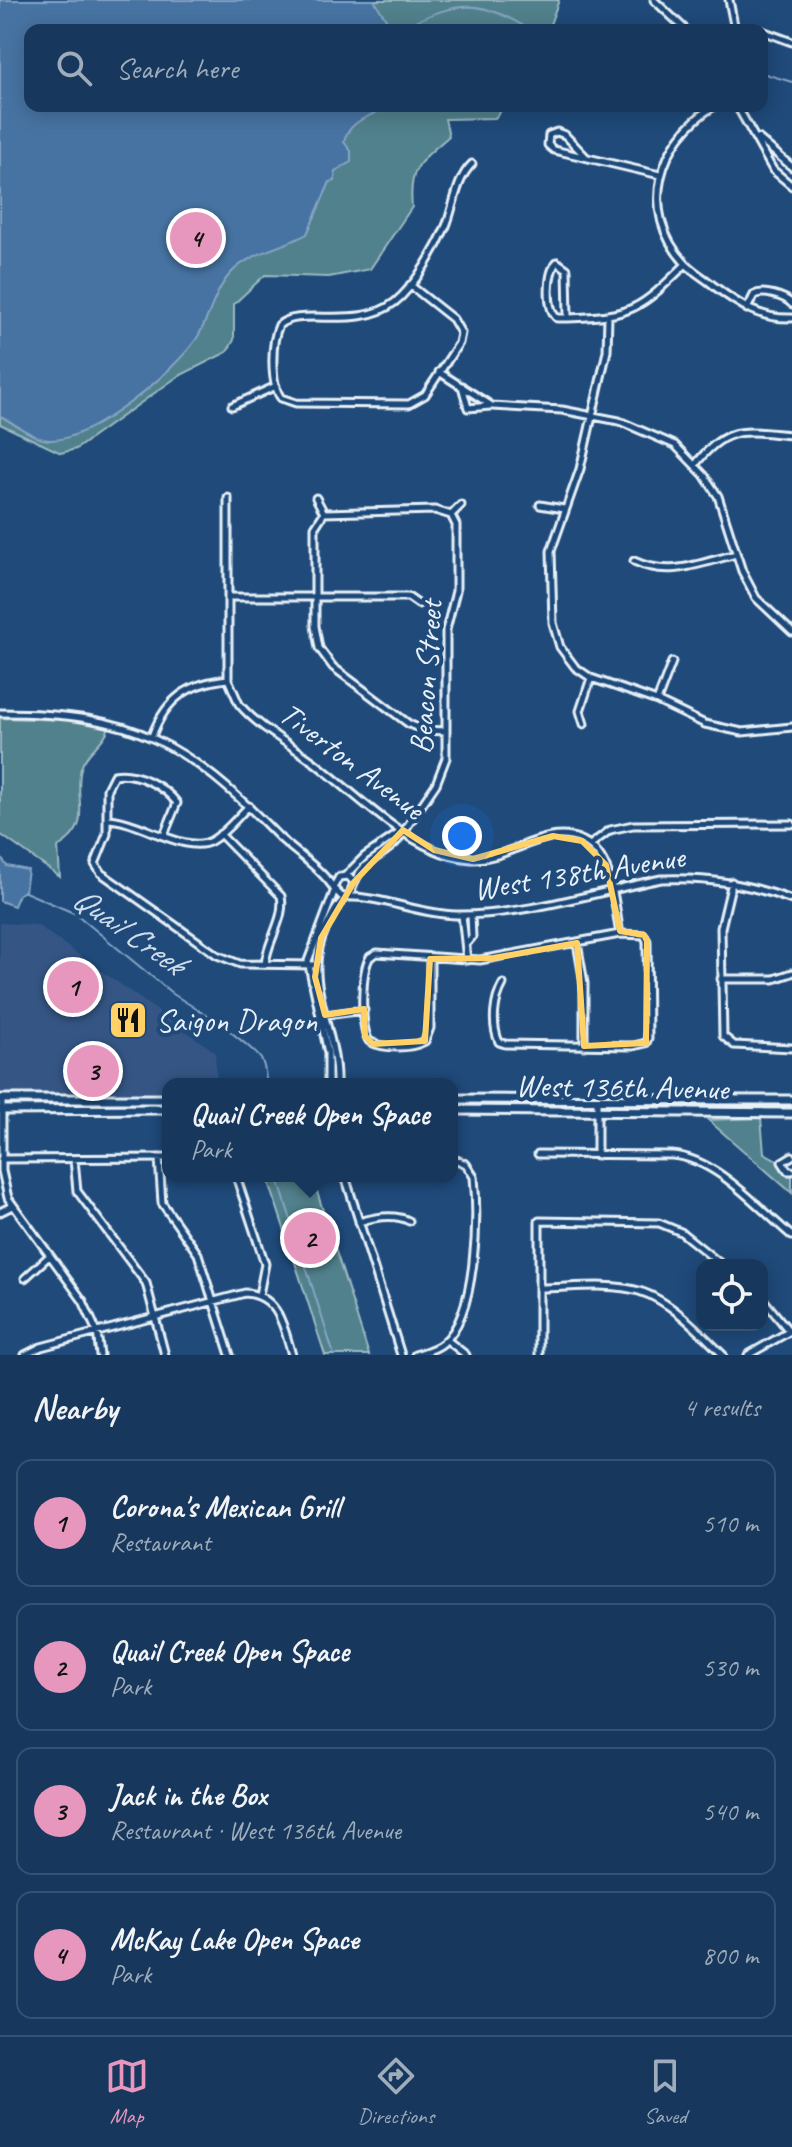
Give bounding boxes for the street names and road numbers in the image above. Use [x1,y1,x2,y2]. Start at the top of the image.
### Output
street label: Beacon Street [400,595,452,755]
street label: Tiverton Avenue [271,693,435,830]
street label: West 138th Avenue [471,836,690,910]
street label: West 136th Avenue [515,1065,731,1109]

